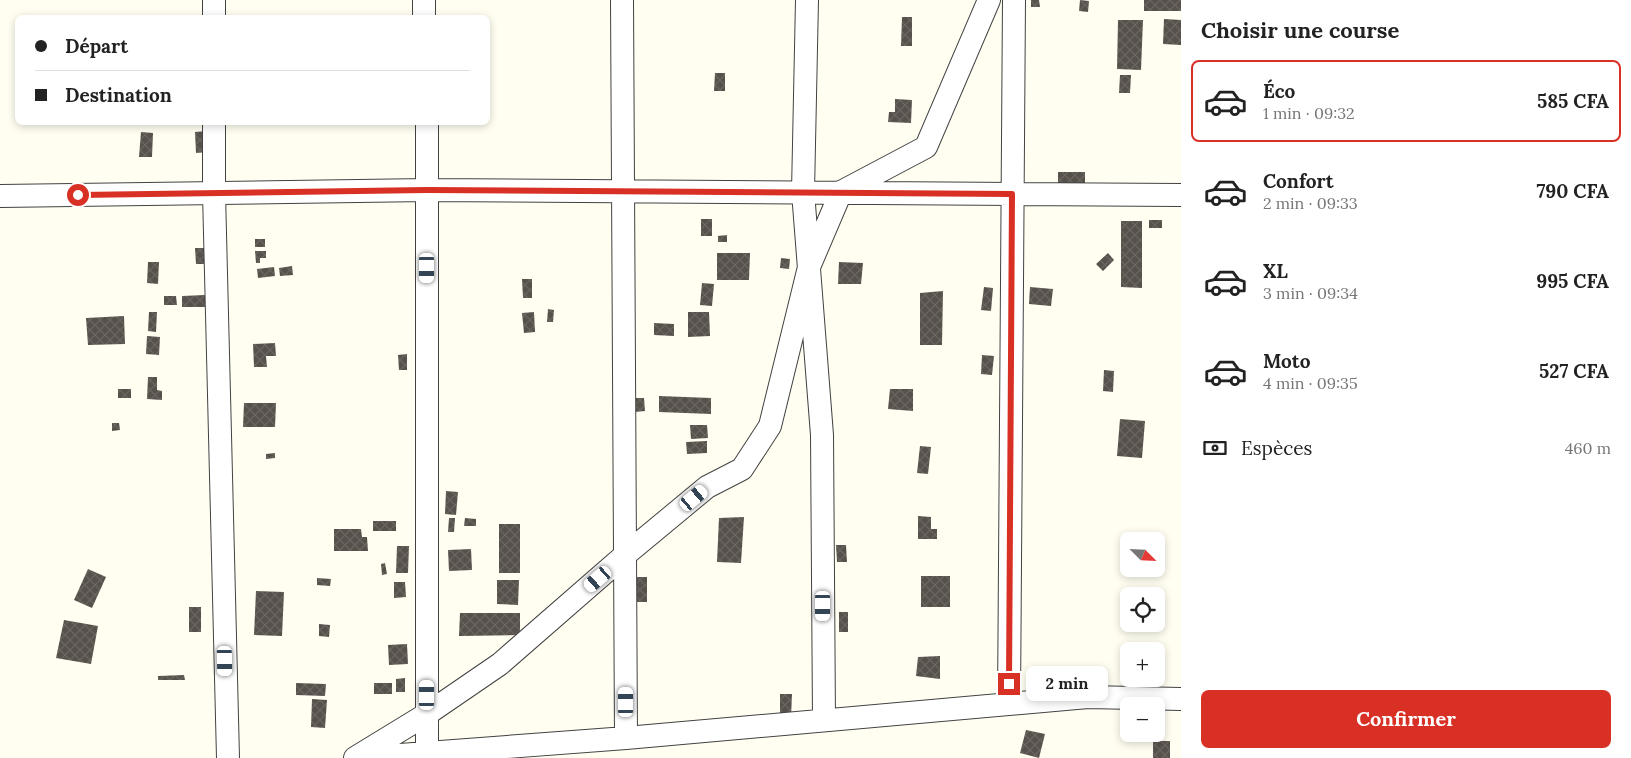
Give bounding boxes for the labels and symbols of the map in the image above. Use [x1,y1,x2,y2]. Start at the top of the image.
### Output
route start [67,184,89,206]
car [419,253,434,283]
car [677,483,710,513]
north arrow [1120,532,1165,578]
car [581,563,614,595]
car [815,591,830,621]
car [217,646,232,676]
callout: 2 min [1026,666,1109,702]
route end [998,673,1020,695]
car [419,680,434,710]
car [618,687,633,717]

